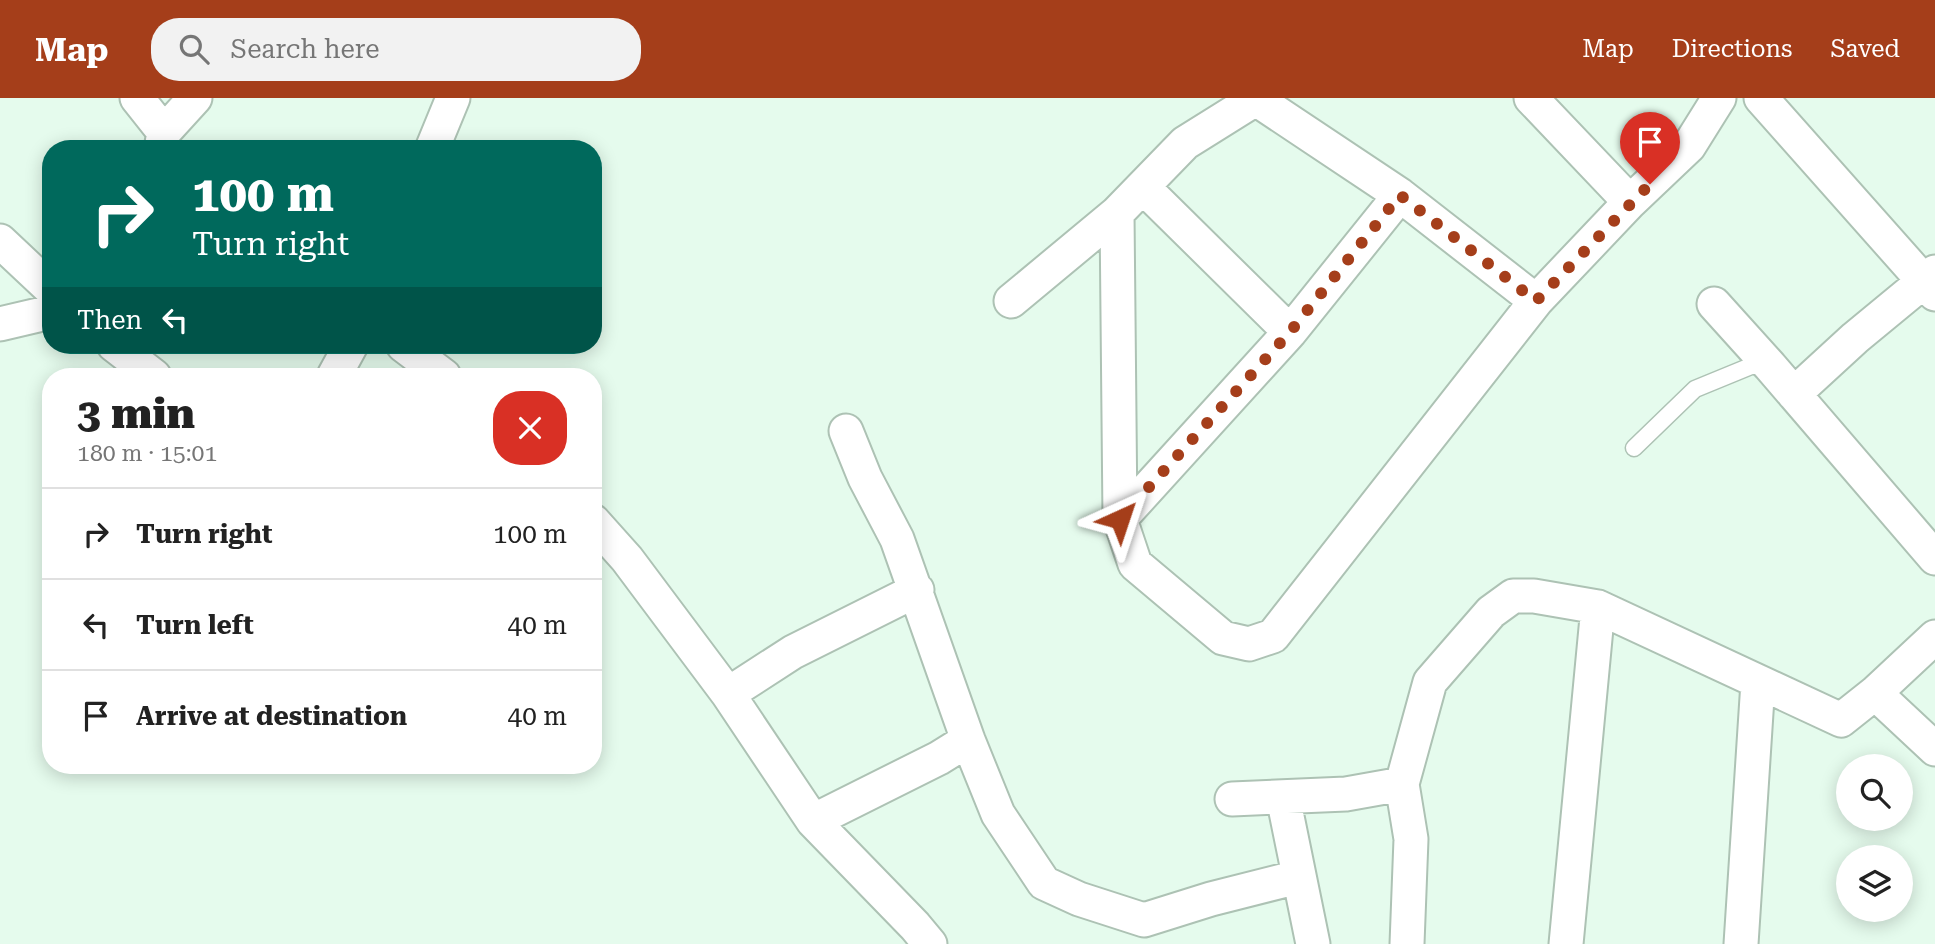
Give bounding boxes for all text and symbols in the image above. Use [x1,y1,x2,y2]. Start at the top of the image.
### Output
search box [151,18,641,81]
text: Map [35,30,109,69]
icon: search [175,30,213,68]
text: Search here [231,34,380,64]
text: Map [1582,35,1634,63]
text: Directions [1672,35,1792,63]
text: Saved [1830,35,1900,63]
pin [1620,112,1680,184]
icon: arrive [1631,123,1669,161]
text: 100 m [192,166,334,223]
icon: right [77,168,168,259]
text: Turn right [192,225,349,263]
icon: left [156,301,194,339]
text: Then [77,305,142,335]
text: 3 min [77,389,195,438]
button: close [493,391,567,465]
text: 180 m · 15:01 [77,440,217,467]
position arrow [1083,482,1157,556]
icon: right [77,515,115,553]
text: Turn right [136,519,272,549]
text: 100 m [493,519,567,549]
icon: left [77,606,115,644]
text: Turn left [136,610,254,640]
text: 40 m [508,610,567,640]
icon: arrive [77,697,115,735]
text: Arrive at destination [136,701,407,731]
text: 40 m [508,701,567,731]
map controls [1836,754,1913,922]
button: search [1836,754,1913,831]
button: layers [1836,845,1913,922]

